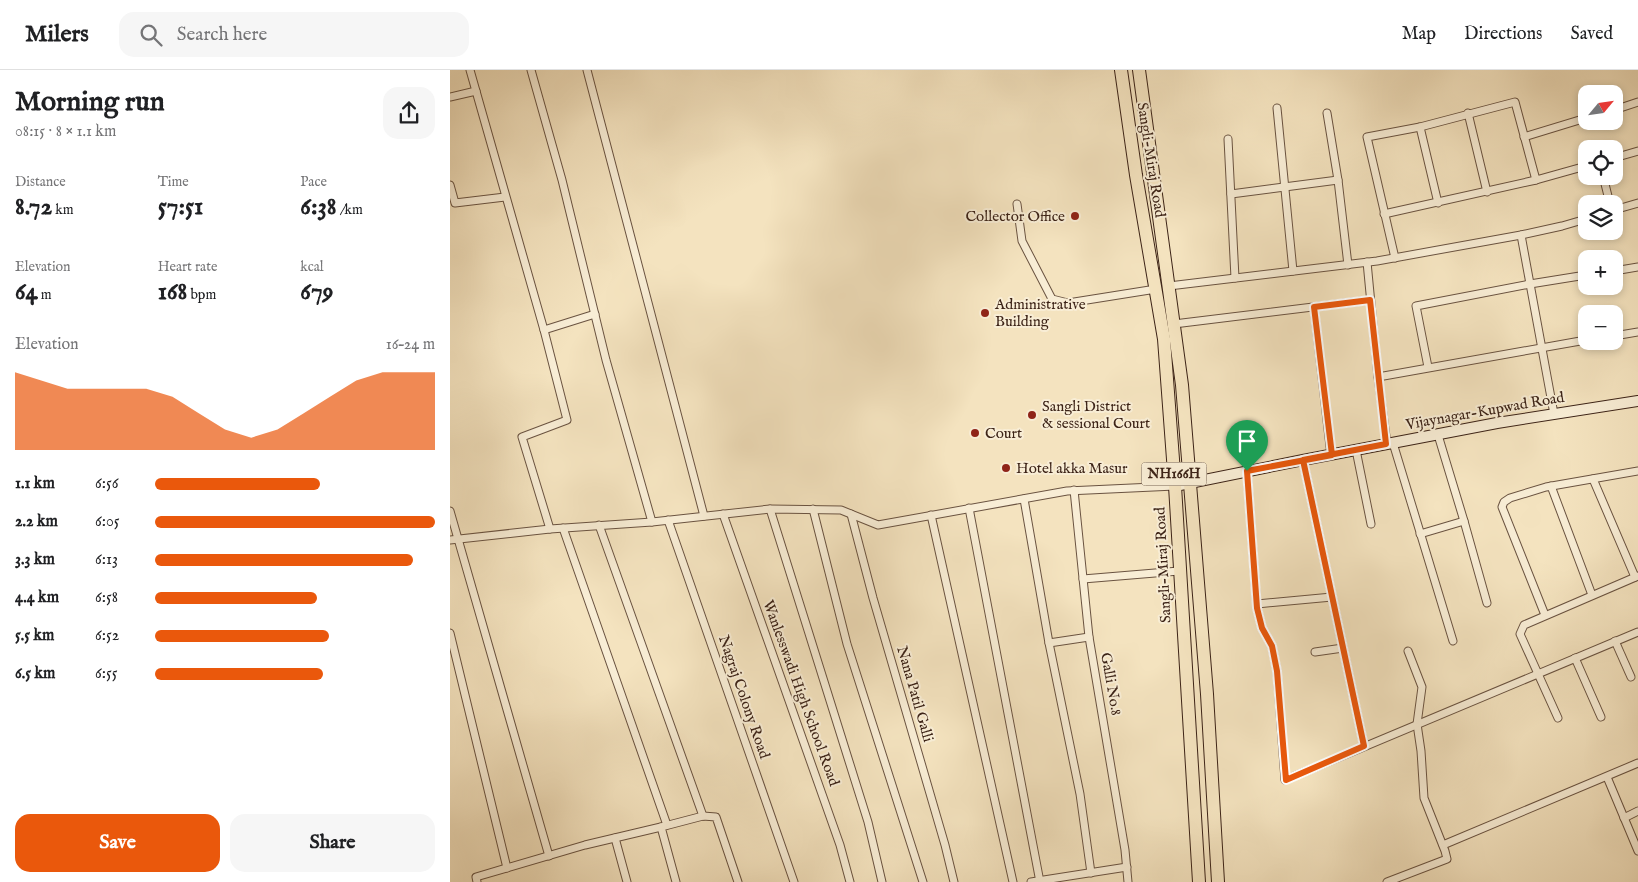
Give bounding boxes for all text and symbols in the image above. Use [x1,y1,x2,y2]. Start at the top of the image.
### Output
search box [119,12,469,57]
text: Milers [25,19,89,50]
icon: search [137,21,165,49]
text: Search here [177,23,267,47]
text: Map [1402,23,1436,46]
text: Directions [1464,23,1542,46]
text: Saved [1570,23,1613,46]
text: Morning run [15,85,165,120]
north arrow [1578,85,1622,130]
map controls [1578,85,1623,350]
button: share [383,87,435,139]
street label: Sangli-Miraj Road [1133,101,1170,220]
text: 08:15 · 8 × 1.1 km [15,122,116,142]
button: locate [1578,140,1623,185]
text: Distance [15,173,66,191]
text: Time [158,173,189,191]
text: Pace [300,173,327,191]
text: 8.72 [15,191,52,223]
text: 57:51 [158,191,203,223]
text: 6:38 [300,191,337,223]
button: layers [1578,195,1623,240]
text: km [52,201,74,219]
text: /km [337,201,363,219]
place label: Collector Office [965,207,1065,226]
marker: Collector Office [1069,210,1081,222]
button: + [1578,250,1623,295]
text: Elevation [15,258,71,276]
text: Heart rate [158,258,217,276]
text: kcal [300,258,324,276]
text: 64 [15,276,38,308]
text: 168 [158,276,187,308]
text: 679 [300,276,333,308]
text: m [38,286,52,304]
text: bpm [187,286,216,304]
place label: Administrative Building [994,295,1086,331]
button: − [1578,305,1623,350]
marker: Administrative Building [979,307,991,319]
text: Elevation [15,335,78,355]
text: 16–24 m [386,335,435,355]
street label: Vijaynagar-Kupwad Road [1403,388,1567,434]
place label: Sangli District & sessional Court [1042,397,1150,433]
marker: Sangli District & sessional Court [1026,409,1038,421]
pin [1226,420,1268,471]
place label: Court [985,424,1022,443]
marker: Court [969,427,981,439]
icon: arrive [1233,427,1261,455]
place label: Hotel akka Masur [1016,459,1128,478]
marker: Hotel akka Masur [1000,462,1012,474]
road number: NH166H [1142,462,1206,486]
text: 1.1 km [15,474,55,494]
text: 6:56 [95,474,118,494]
street label: Sangli-Miraj Road [1150,505,1176,624]
text: 2.2 km [15,512,58,532]
text: 6:05 [95,512,120,532]
text: 3.3 km [15,550,55,570]
text: 6:13 [95,550,118,570]
text: 4.4 km [15,588,59,608]
text: 6:58 [95,588,118,608]
street label: Wanlesswadi High School Road [758,597,844,790]
text: 5.5 km [15,626,54,646]
text: 6:52 [95,626,119,646]
street label: Nagraj Colony Road [714,633,774,762]
street label: Nana Patil Galli [892,644,938,744]
street label: Galli No.8 [1096,651,1126,717]
text: 6.5 km [15,664,55,684]
text: 6:55 [95,664,118,684]
button: Save [15,814,220,872]
button: Share [230,814,435,872]

